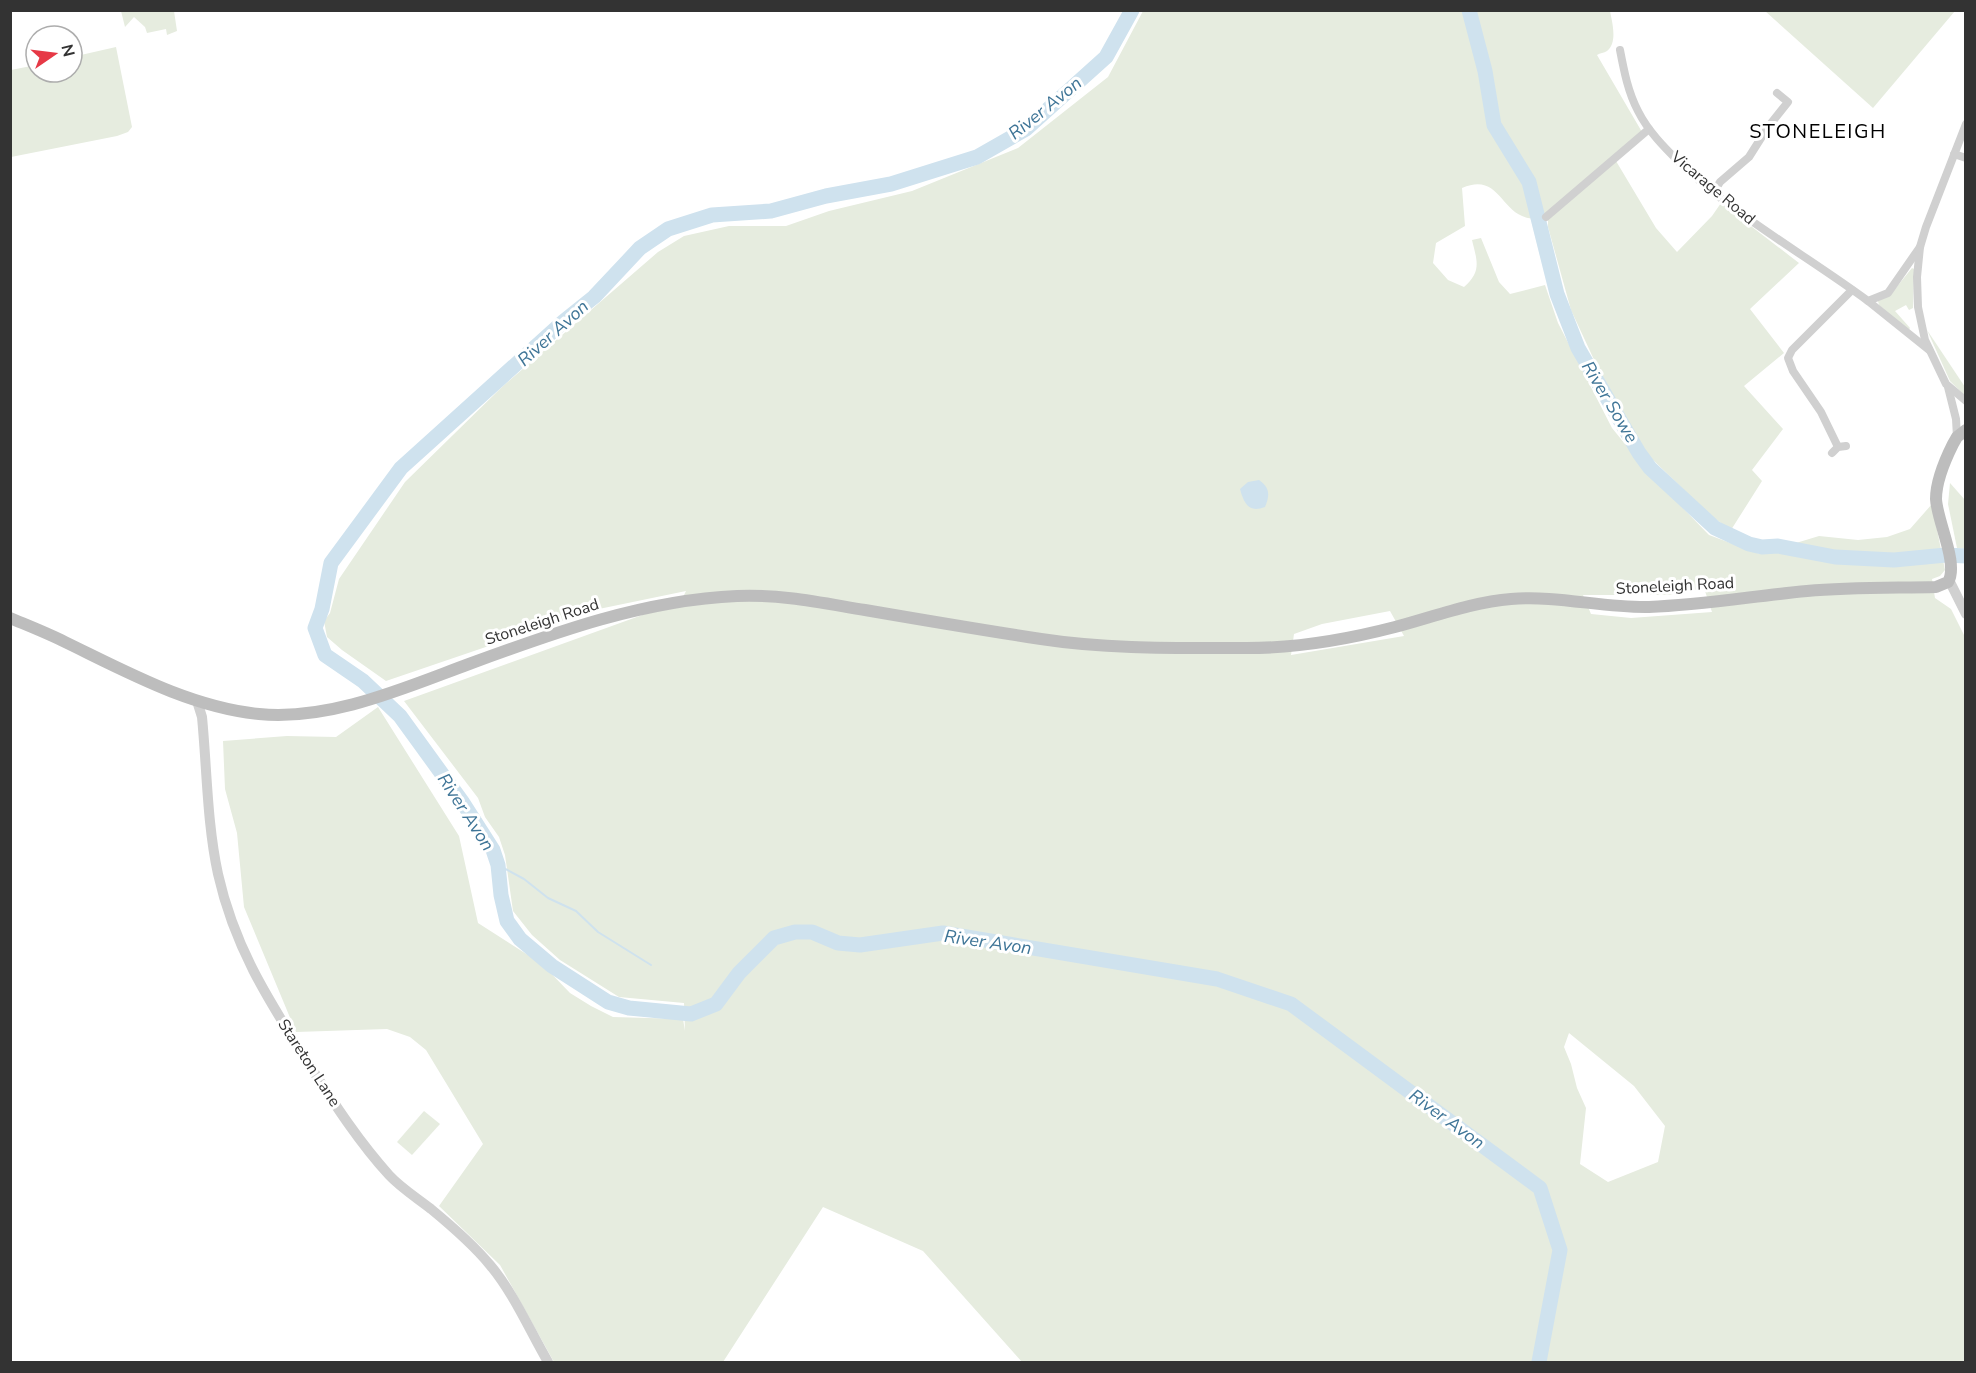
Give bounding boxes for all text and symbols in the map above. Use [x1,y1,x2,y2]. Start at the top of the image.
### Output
north arrow [24,24,84,84]
text: N [55,42,80,59]
water label: River Avon [1003,71,1087,145]
district label: STONELEIGH [1749,118,1887,145]
street label: Vicarage Road [1665,146,1760,230]
water label: River Avon [512,295,594,371]
water label: River Sowe [1576,357,1644,448]
street label: Stoneleigh Road [1615,572,1735,600]
street label: Stoneleigh Road [482,593,602,651]
water label: River Avon [432,769,500,855]
water label: River Avon [943,924,1033,960]
street label: Stareton Lane [272,1015,346,1111]
water label: River Avon [1404,1083,1490,1155]

